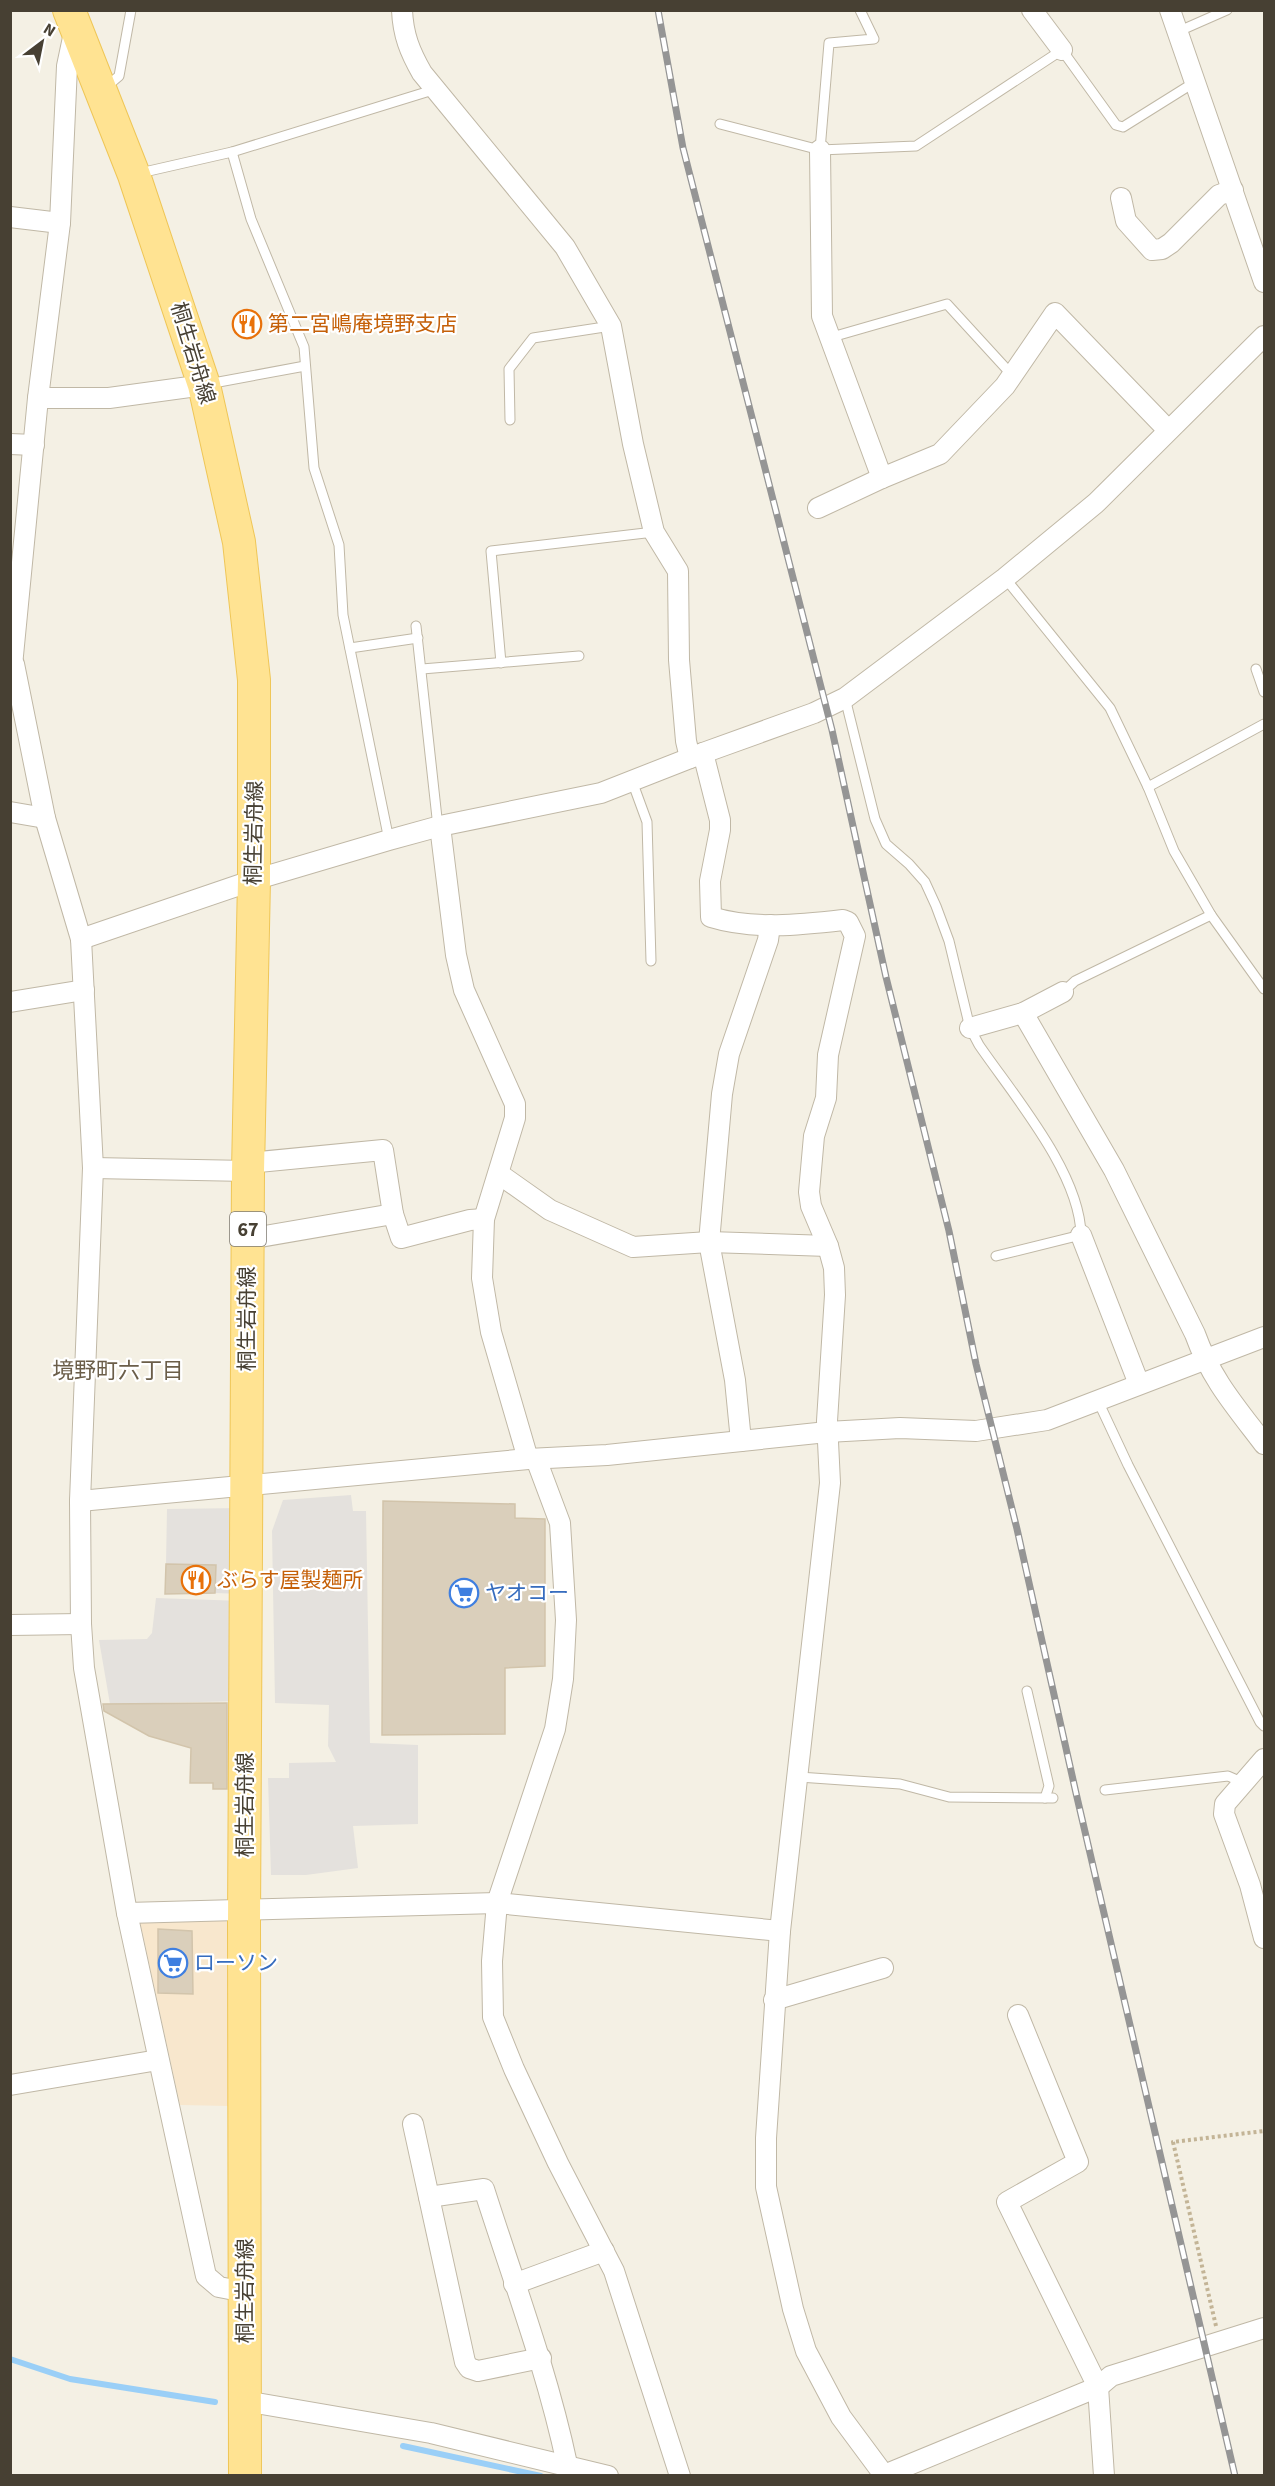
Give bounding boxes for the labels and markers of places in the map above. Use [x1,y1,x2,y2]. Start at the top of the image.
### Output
restaurant icon: 第二宮嶋庵境野支店 [231,308,263,340]
place label: 第二宮嶋庵境野支店 [268,309,457,339]
restaurant icon: ぶらす屋製麺所 [180,1564,212,1596]
place label: ぶらす屋製麺所 [217,1565,364,1595]
supermarket icon: ヤオコー [448,1577,480,1609]
place label: ヤオコー [485,1578,569,1608]
supermarket icon: ローソン [157,1947,189,1979]
place label: ローソン [194,1948,278,1978]

